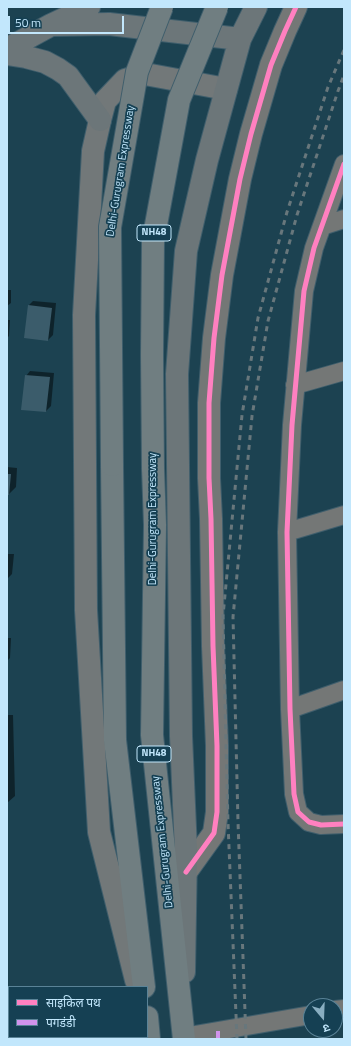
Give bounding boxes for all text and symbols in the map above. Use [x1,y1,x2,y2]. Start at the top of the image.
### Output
scale bar [10,8,126,34]
text: 50 m [15,13,41,32]
street label: Delhi-Gurugram Expressway [104,105,138,237]
road number: NH48 [137,225,171,241]
street label: Delhi-Gurugram Expressway [146,453,160,585]
road number: NH48 [137,746,171,762]
street label: Delhi-Gurugram Expressway [150,775,176,909]
legend [8,986,148,1038]
text: साइकिल पथ [46,993,101,1012]
north arrow [303,998,343,1038]
text: पगडंडी [46,1013,76,1032]
text: उ [321,1020,332,1037]

